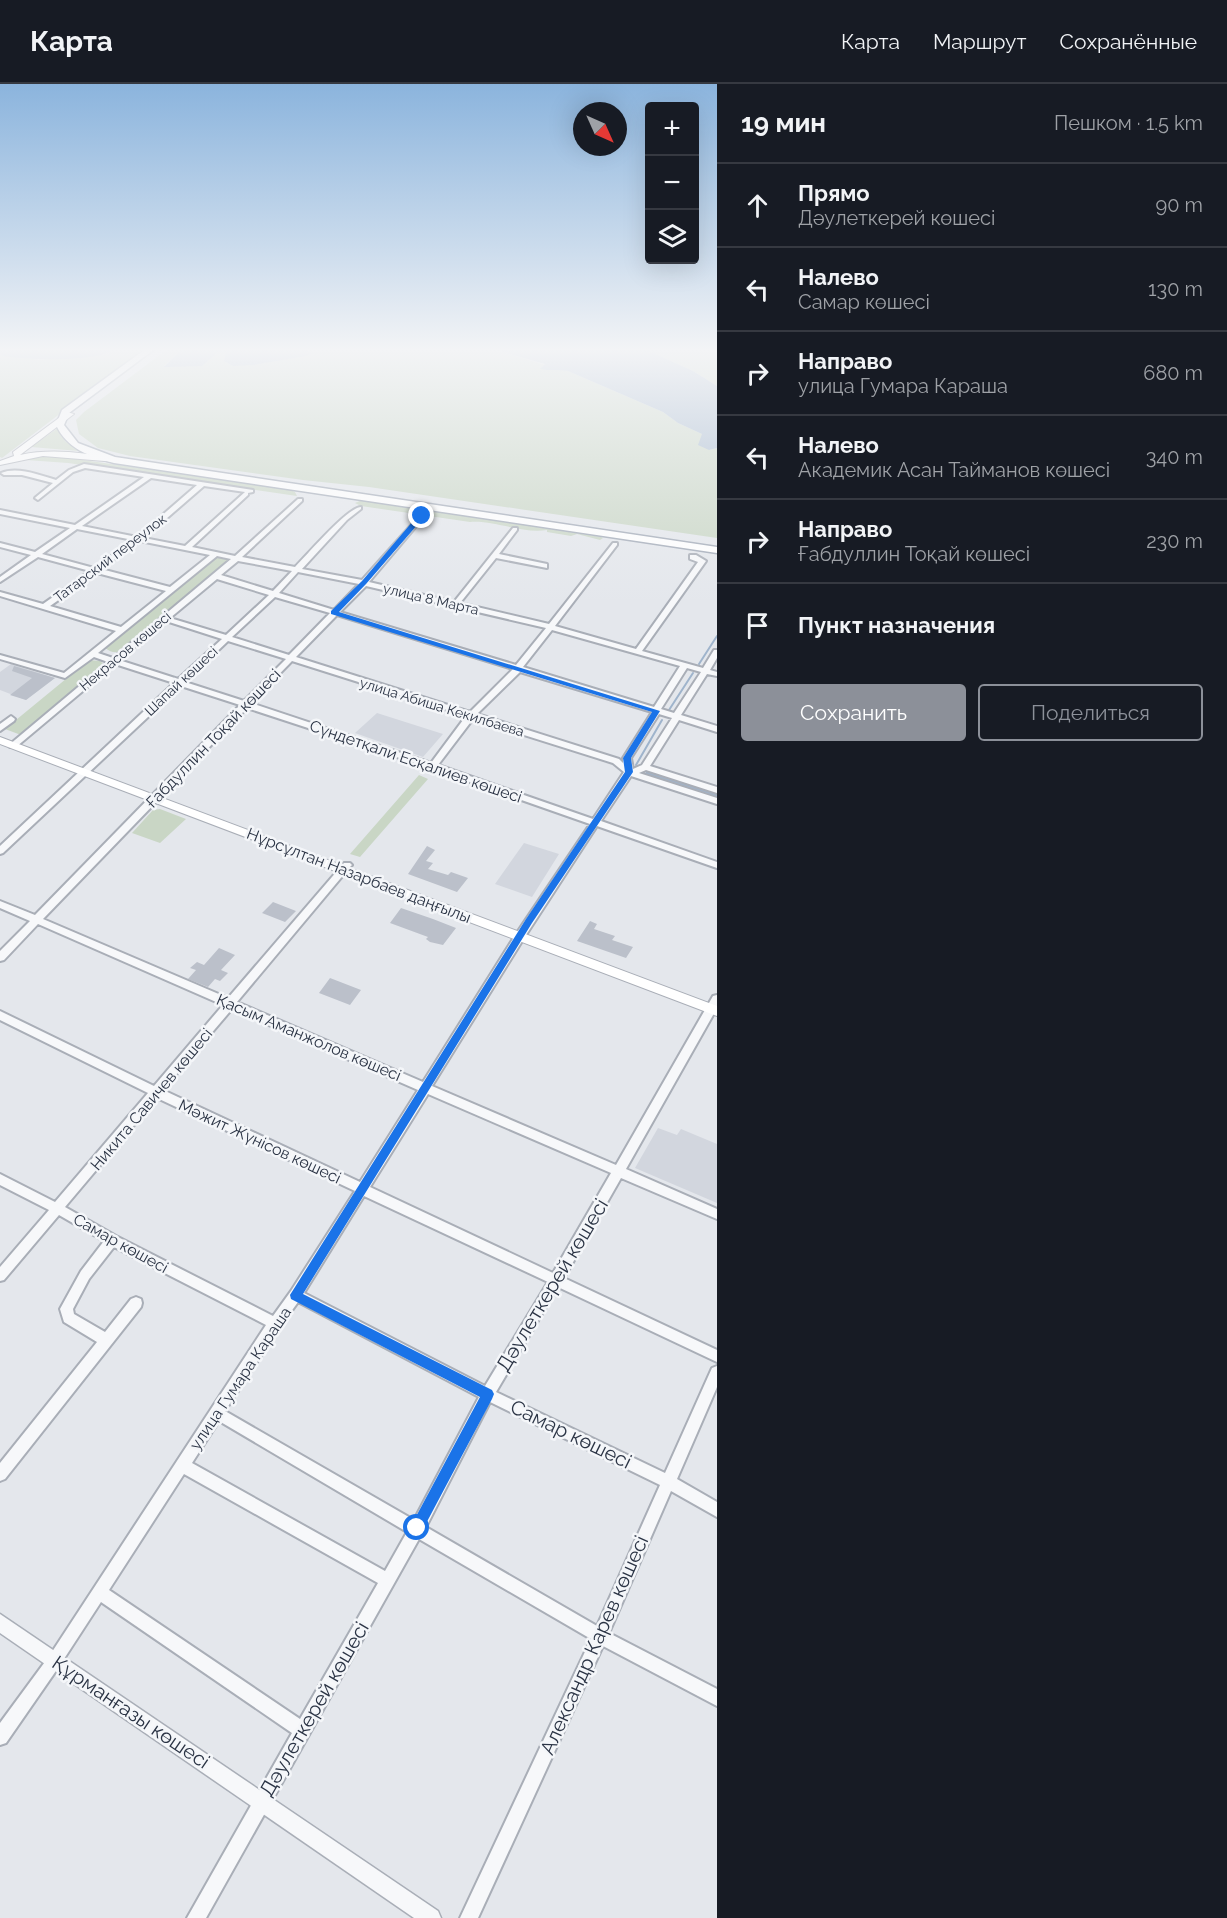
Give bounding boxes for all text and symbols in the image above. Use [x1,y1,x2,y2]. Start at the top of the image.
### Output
text: Карта [30,25,113,58]
text: Карта [841,29,900,54]
text: Маршрут [933,29,1026,54]
text: Сохранённые [1059,29,1197,54]
north arrow [573,102,627,156]
map controls [645,102,699,264]
button: + [645,102,699,156]
text: 19 мин [741,108,826,138]
text: Пешком · 1.5 km [1054,111,1203,135]
button: − [645,156,699,210]
text: Прямо [798,180,870,206]
icon: ahead [741,189,774,222]
text: 90 m [1156,193,1203,217]
text: Дәулеткерей көшесі [798,206,995,230]
button: layers [645,210,699,264]
text: Налево [798,264,879,290]
icon: left [741,273,774,306]
text: 130 m [1148,277,1203,301]
text: Самар көшесі [798,290,930,314]
text: Направо [798,348,892,374]
icon: right [741,357,774,390]
text: 680 m [1143,361,1203,385]
text: улица Гумара Караша [798,374,1008,398]
text: Налево [798,432,879,458]
icon: left [741,441,774,474]
text: 340 m [1146,445,1203,469]
text: Академик Асан Тайманов көшесі [798,458,1110,482]
route end [408,502,434,528]
street label: Татарский переулок [51,510,169,606]
text: Направо [798,516,892,542]
icon: right [741,525,774,558]
text: 230 m [1146,529,1203,553]
text: Ғабдуллин Тоқай көшесі [798,542,1030,566]
street label: улица 8 Марта [382,580,480,618]
street label: Некрасов көшесі [76,608,174,694]
icon: arrive [741,609,774,642]
text: Пункт назначения [798,612,995,638]
street label: Шапай көшесі [141,643,221,719]
street label: Ғабдуллин Тоқай көшесі [142,665,285,812]
street label: улица Абиша Кекилбаева [358,674,526,740]
button: Сохранить [741,684,966,741]
button: Поделиться [978,684,1203,741]
street label: Сүндетқали Есқалиев көшесі [307,716,524,807]
street label: Нұрсұлтан Назарбаев даңғылы [244,824,474,927]
street label: Қасым Аманжолов көшесі [214,990,404,1085]
street label: Никита Савичев көшесі [86,1024,216,1174]
street label: Мәжит Жүнісов көшесі [176,1095,344,1187]
street label: Дәулеткерей көшесі [491,1194,613,1376]
street label: Самар көшесі [70,1210,171,1277]
street label: улица Гумара Караша [186,1303,295,1453]
street label: Самар көшесі [507,1394,635,1474]
route start [403,1514,429,1540]
street label: Александр Карев көшесі [535,1532,653,1758]
street label: Дәулеткерей көшесі [254,1618,374,1800]
street label: Құрманғазы көшесі [48,1650,214,1774]

